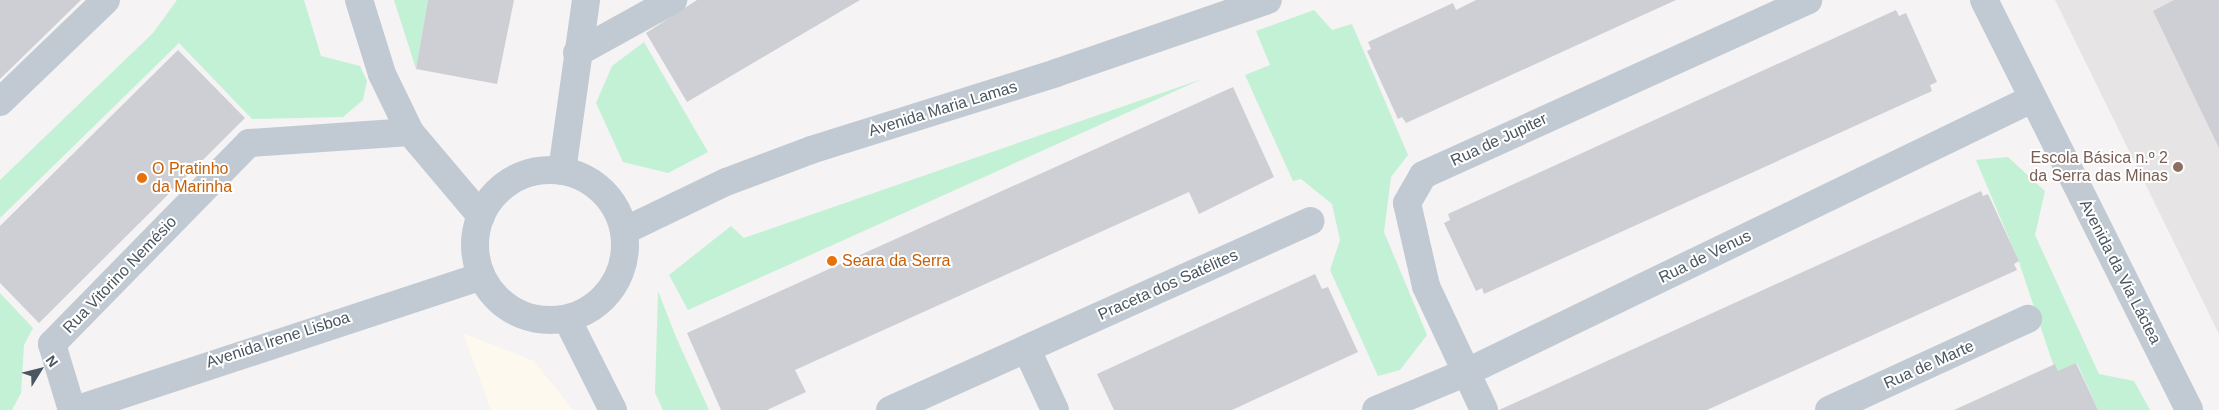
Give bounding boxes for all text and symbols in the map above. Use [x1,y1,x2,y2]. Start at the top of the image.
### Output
street label: Avenida Maria Lamas [866,77,1020,141]
street label: Rua de Jupiter [1448,109,1550,171]
place label: Escola Básica n.º 2 da Serra das Minas [2029,148,2168,186]
place label: O Pratinho da Marinha [152,159,232,197]
marker: Escola Básica n.º 2 da Serra das Minas [2172,161,2184,173]
marker: O Pratinho da Marinha [136,172,148,184]
street label: Avenida da Via Láctea [2075,197,2165,347]
street label: Rua Vitorino Nemésio [59,212,181,338]
street label: Rua de Venus [1656,226,1754,288]
street label: Praceta dos Satélites [1095,245,1241,325]
place label: Seara da Serra [842,251,951,271]
marker: Seara da Serra [826,255,838,267]
street label: Avenida Irene Lisboa [204,308,352,372]
street label: Rua de Marte [1881,337,1977,393]
north arrow [15,345,65,395]
text: N [43,352,62,370]

